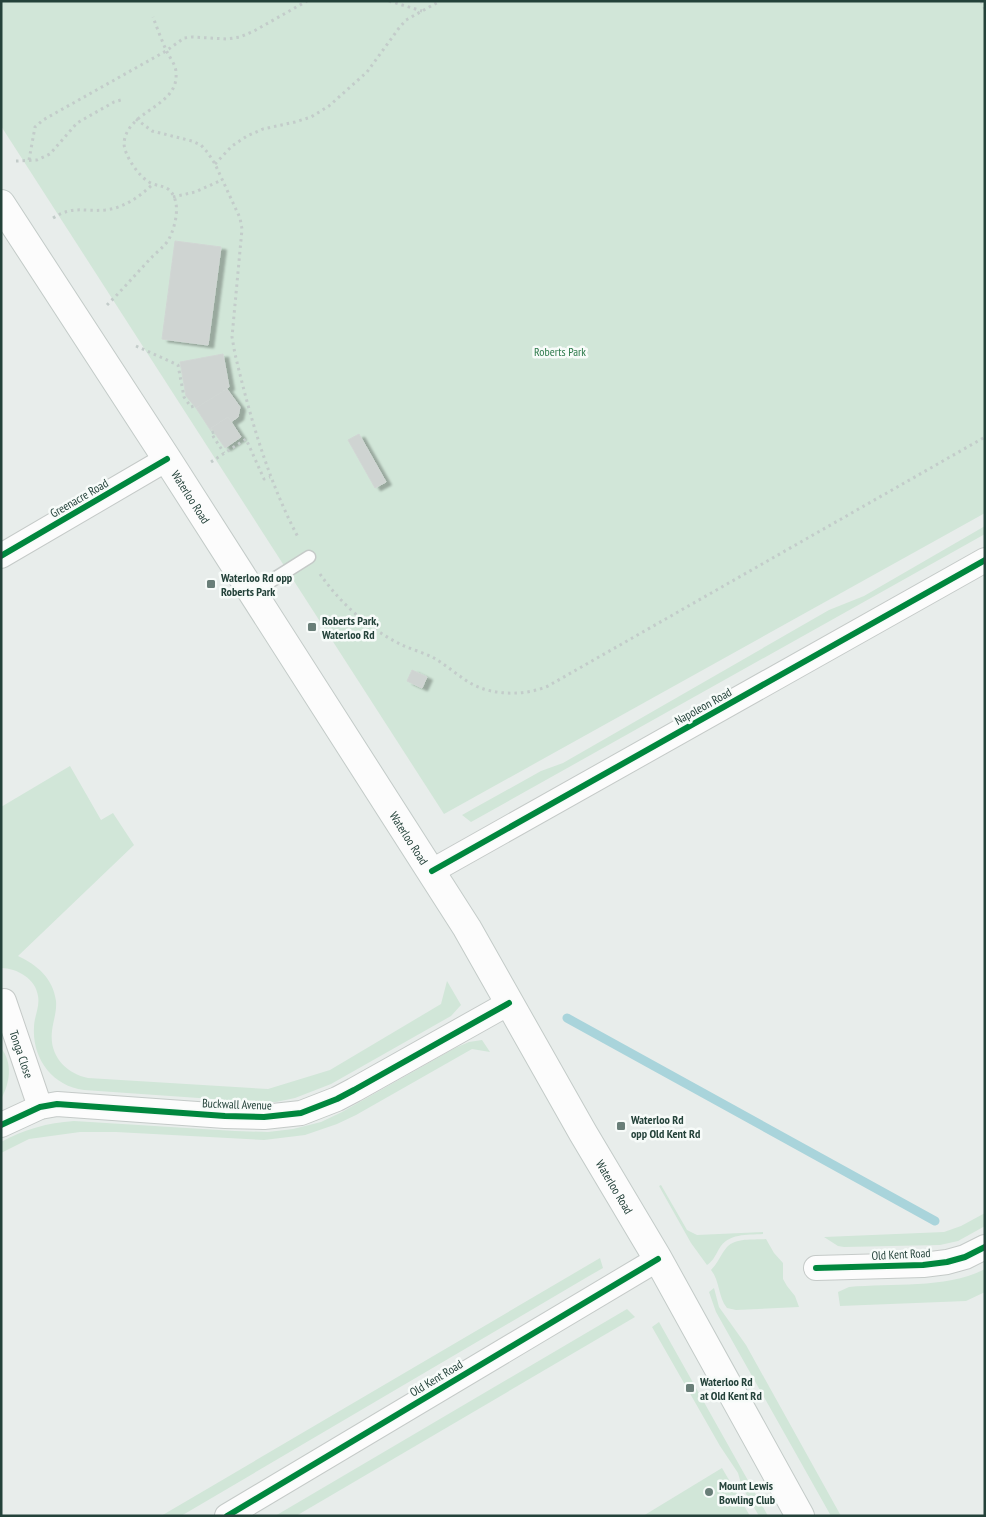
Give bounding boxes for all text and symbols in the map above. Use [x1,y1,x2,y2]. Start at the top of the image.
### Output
park label: Roberts Park [534,344,586,359]
street label: Waterloo Road [169,467,214,526]
street label: Greenacre Road [47,475,111,521]
place label: Waterloo Rd opp Roberts Park [220,570,293,599]
marker: Waterloo Rd opp Roberts Park [205,578,217,590]
place label: Roberts Park, Waterloo Rd [321,613,379,642]
marker: Roberts Park, Waterloo Rd [306,621,318,633]
street label: Napoleon Road [672,684,734,728]
street label: Waterloo Road [387,808,432,867]
street label: Tonga Close [7,1028,37,1080]
street label: Buckwall Avenue [202,1095,272,1113]
place label: Waterloo Rd opp Old Kent Rd [630,1112,700,1141]
marker: Waterloo Rd opp Old Kent Rd [615,1120,627,1132]
street label: Waterloo Road [593,1157,637,1216]
street label: Old Kent Road [871,1245,931,1263]
street label: Old Kent Road [407,1356,465,1400]
place label: Waterloo Rd at Old Kent Rd [699,1374,762,1403]
marker: Waterloo Rd at Old Kent Rd [684,1382,696,1394]
place label: Mount Lewis Bowling Club [719,1478,776,1507]
marker: Mount Lewis Bowling Club [703,1486,715,1498]

